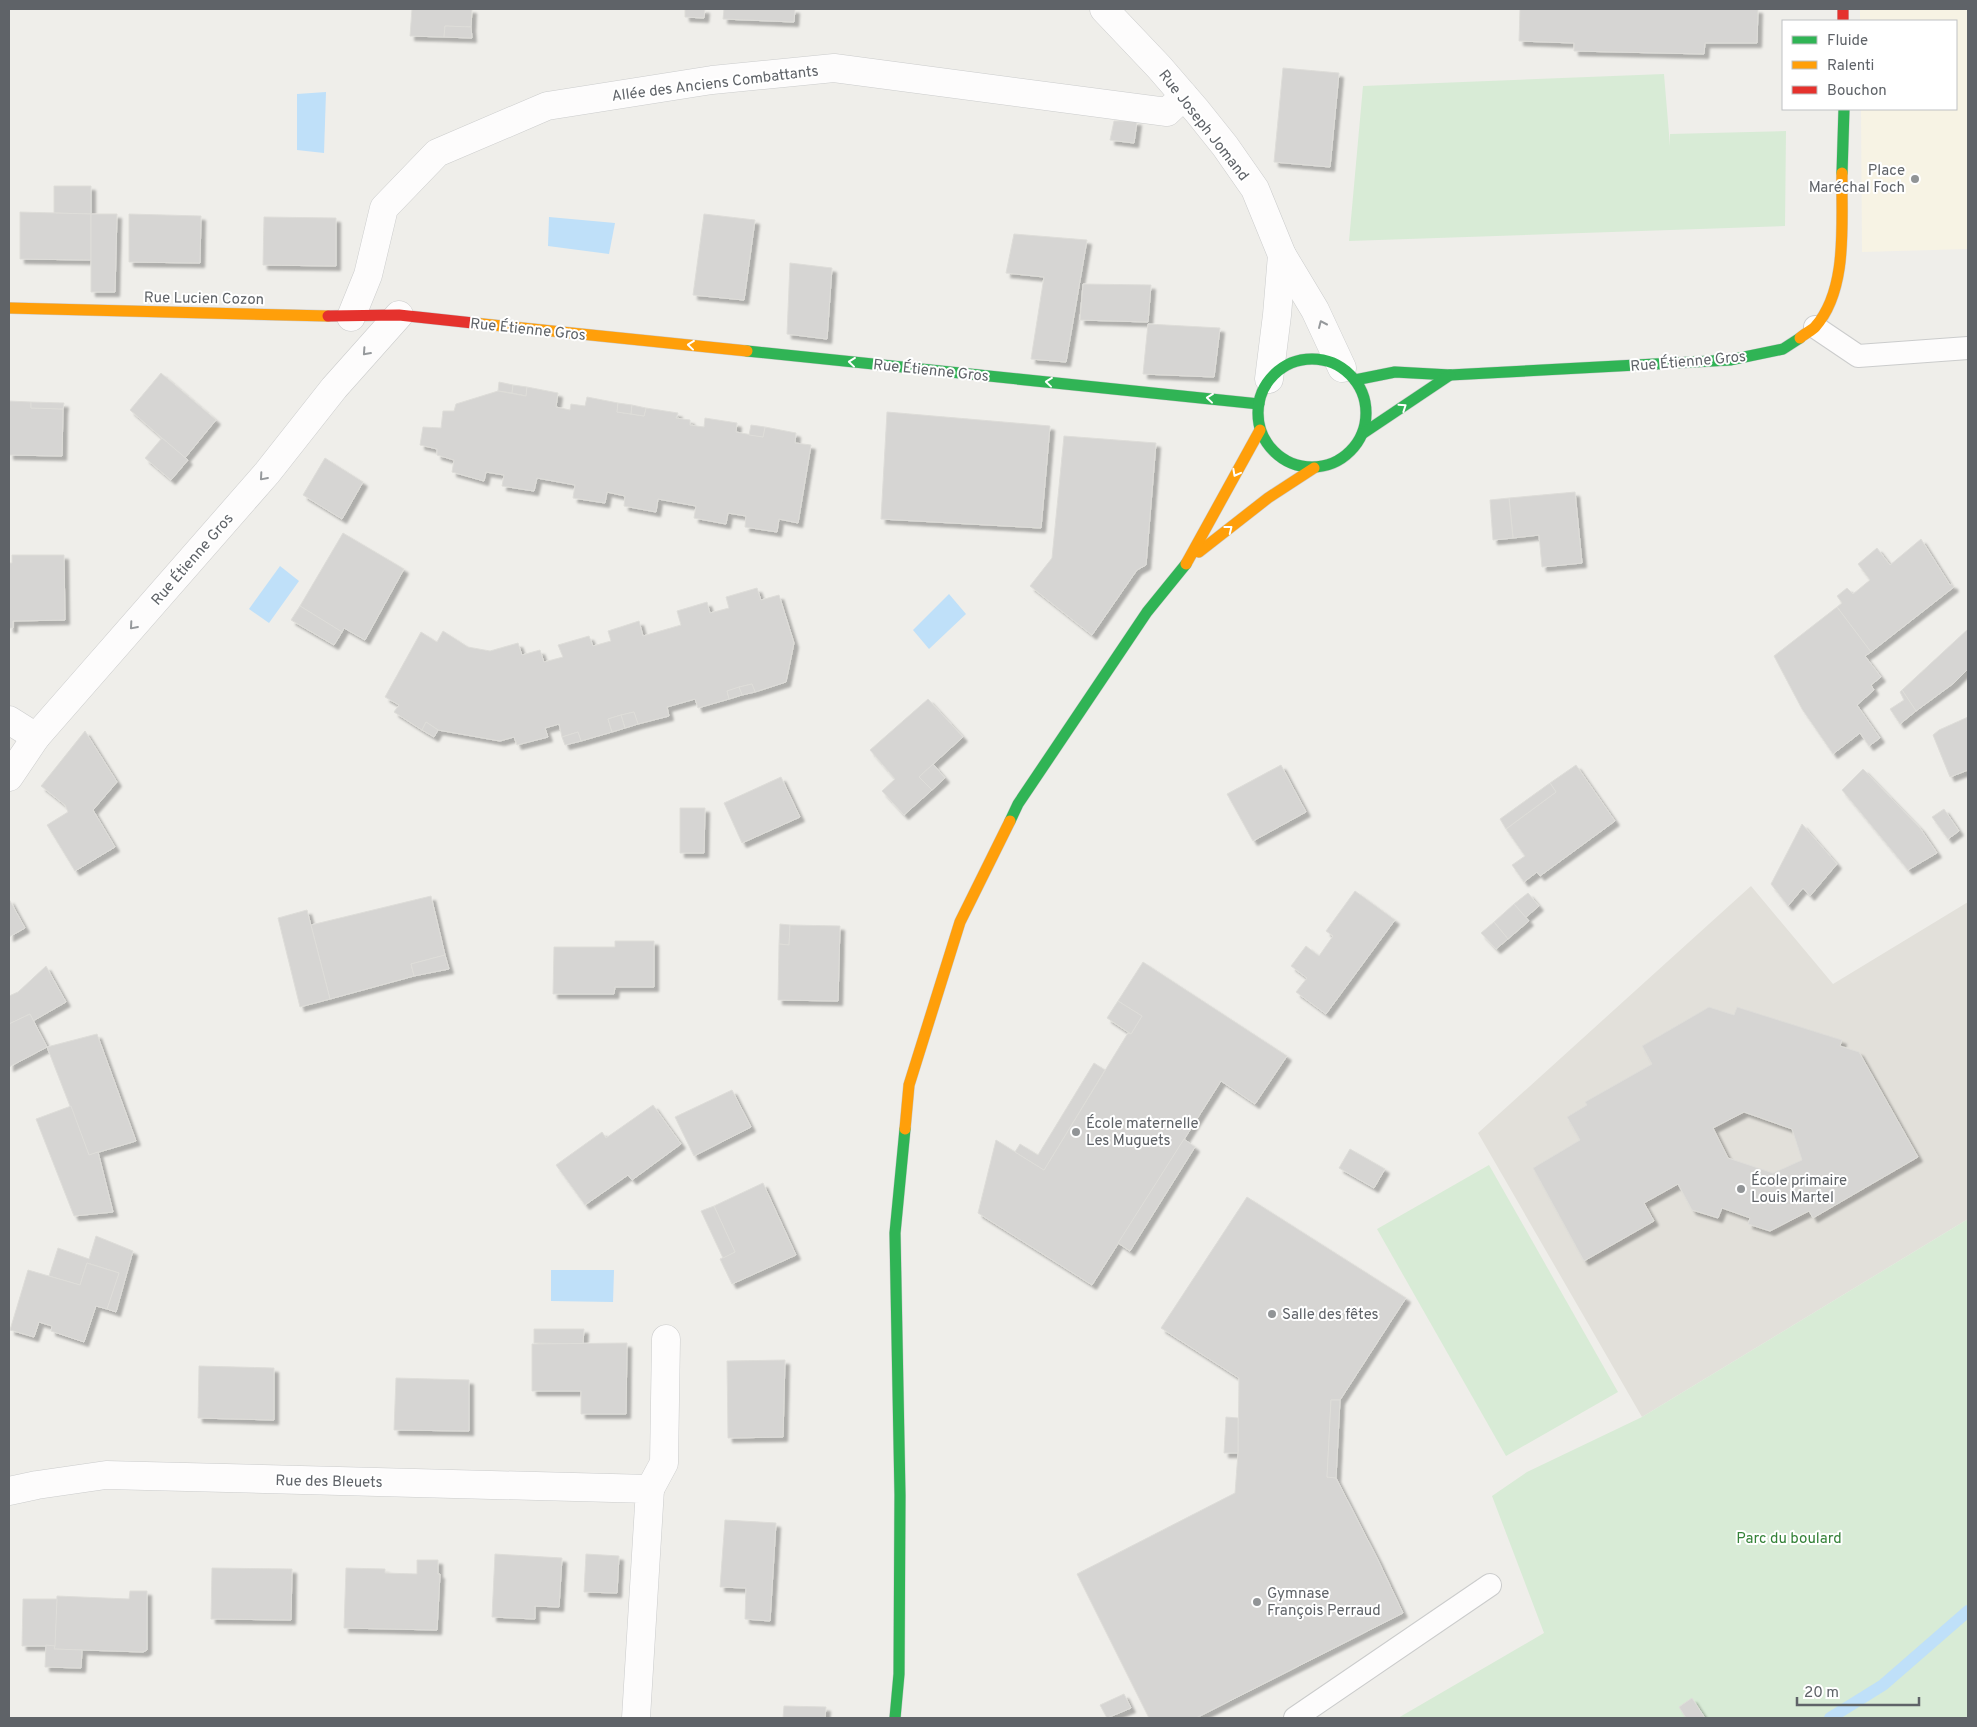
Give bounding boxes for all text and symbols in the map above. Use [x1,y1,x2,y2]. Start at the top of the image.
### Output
legend [1782,20,1957,110]
text: Fluide [1827,32,1868,51]
text: Ralenti [1827,57,1874,76]
street label: Allée des Anciens Combattants [611,62,820,107]
street label: Rue Joseph Jomand [1153,66,1252,185]
text: Bouchon [1827,82,1887,101]
place label: Place Maréchal Foch [1809,162,1905,198]
marker: Place Maréchal Foch [1909,173,1921,185]
street label: Rue Lucien Cozon [144,289,264,310]
street label: Rue Étienne Gros [469,314,587,346]
one-way arrow [1317,320,1328,329]
one-way arrow [686,340,694,351]
one-way arrow [363,346,372,355]
street label: Rue Étienne Gros [1629,347,1747,377]
street label: Rue Étienne Gros [872,355,990,387]
one-way arrow [848,357,856,368]
one-way arrow [1044,377,1052,388]
one-way arrow [1206,393,1214,404]
one-way arrow [1398,404,1407,413]
one-way arrow [1232,467,1242,476]
one-way arrow [260,472,269,481]
street label: Rue Étienne Gros [147,509,238,610]
one-way arrow [1223,526,1232,534]
one-way arrow [130,620,139,629]
place label: École maternelle Les Muguets [1086,1114,1199,1151]
marker: École maternelle Les Muguets [1070,1126,1082,1138]
place label: École primaire Louis Martel [1751,1171,1847,1208]
marker: École primaire Louis Martel [1735,1183,1747,1195]
place label: Salle des fêtes [1282,1306,1379,1325]
marker: Salle des fêtes [1266,1308,1278,1320]
street label: Rue des Bleuets [275,1472,383,1493]
park label: Parc du boulard [1736,1530,1842,1549]
place label: Gymnase François Perraud [1267,1585,1381,1621]
marker: Gymnase François Perraud [1251,1596,1263,1608]
scale bar [1797,1674,1920,1706]
text: 20 m [1804,1684,1839,1703]

